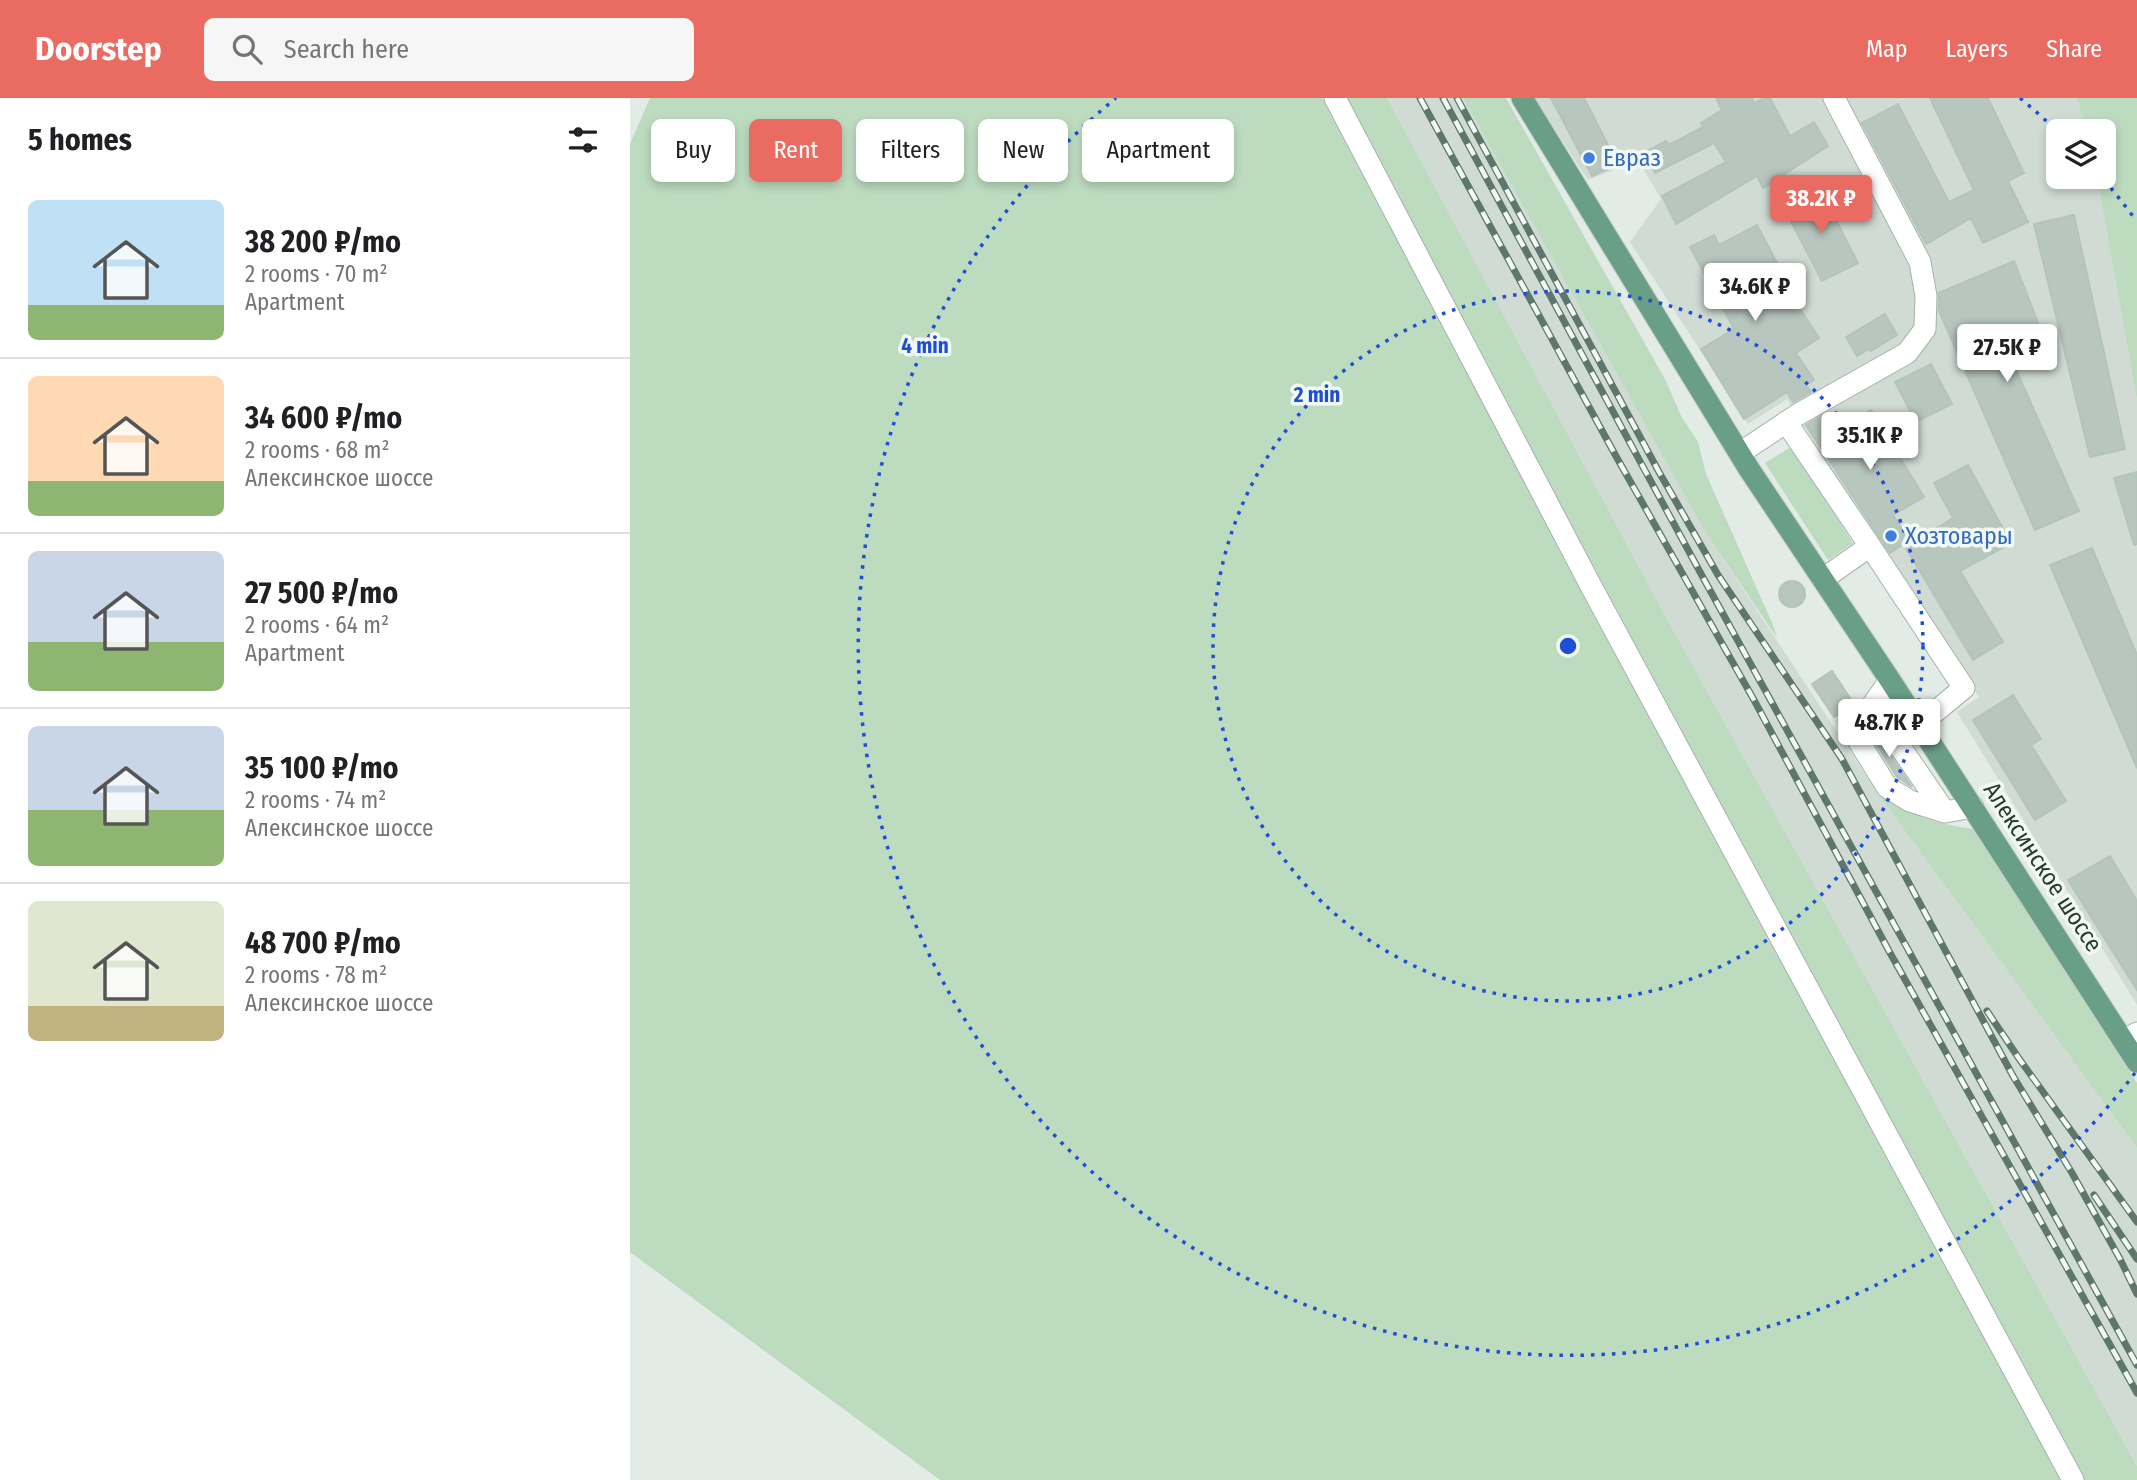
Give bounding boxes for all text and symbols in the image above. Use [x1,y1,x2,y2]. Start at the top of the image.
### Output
search box [204,18,694,81]
text: Doorstep [35,29,162,69]
icon: search [228,30,266,68]
text: Search here [284,34,409,65]
text: Map [1866,35,1908,63]
text: Layers [1946,35,2008,63]
text: Share [2046,35,2102,63]
chip: Buy [651,119,735,182]
chip: Rent [749,119,842,182]
chip: Filters [856,119,964,182]
chip: New [978,119,1068,182]
chip: Apartment [1082,119,1234,182]
map controls [2046,119,2116,189]
button: layers [2046,119,2116,189]
icon: filters [564,121,602,159]
text: 5 homes [28,122,132,158]
place label: Евраз [1603,144,1661,172]
marker: Евраз [1581,150,1597,166]
pin: 38.2K ₽ [1756,176,1886,235]
text: 38.2K ₽ [1786,184,1856,212]
text: 38 200 ₽/mo [245,224,401,260]
icon: home [84,228,168,312]
text: 2 rooms · 70 m² [245,260,388,288]
pin: 34.6K ₽ [1690,264,1820,323]
text: 34.6K ₽ [1720,272,1790,300]
text: Apartment [245,288,345,316]
pin: 27.5K ₽ [1942,324,2072,384]
text: 4 min [901,333,949,359]
text: 27.5K ₽ [1973,333,2041,361]
text: 2 min [1293,382,1340,408]
text: 34 600 ₽/mo [245,400,402,436]
icon: home [84,404,168,488]
pin: 35.1K ₽ [1805,412,1935,472]
text: 35.1K ₽ [1837,421,1903,449]
text: 2 rooms · 68 m² [245,436,390,464]
text: Алексинское шоссе [245,464,433,492]
place label: Хозтовары [1905,522,2013,550]
marker: Хозтовары [1883,528,1899,544]
text: 27 500 ₽/mo [245,575,398,611]
icon: home [84,579,168,663]
text: 2 rooms · 64 m² [245,611,389,639]
centre of rings [1556,634,1580,658]
text: Apartment [245,639,345,667]
pin: 48.7K ₽ [1824,700,1954,759]
text: 48.7K ₽ [1854,708,1924,736]
text: 35 100 ₽/mo [245,750,399,786]
icon: home [84,754,168,838]
street label: Алексинское шоссе [1978,777,2108,957]
text: 2 rooms · 74 m² [245,786,386,814]
text: Алексинское шоссе [245,814,433,842]
text: 48 700 ₽/mo [245,925,401,961]
icon: home [84,929,168,1013]
text: 2 rooms · 78 m² [245,961,387,989]
text: Алексинское шоссе [245,989,433,1017]

